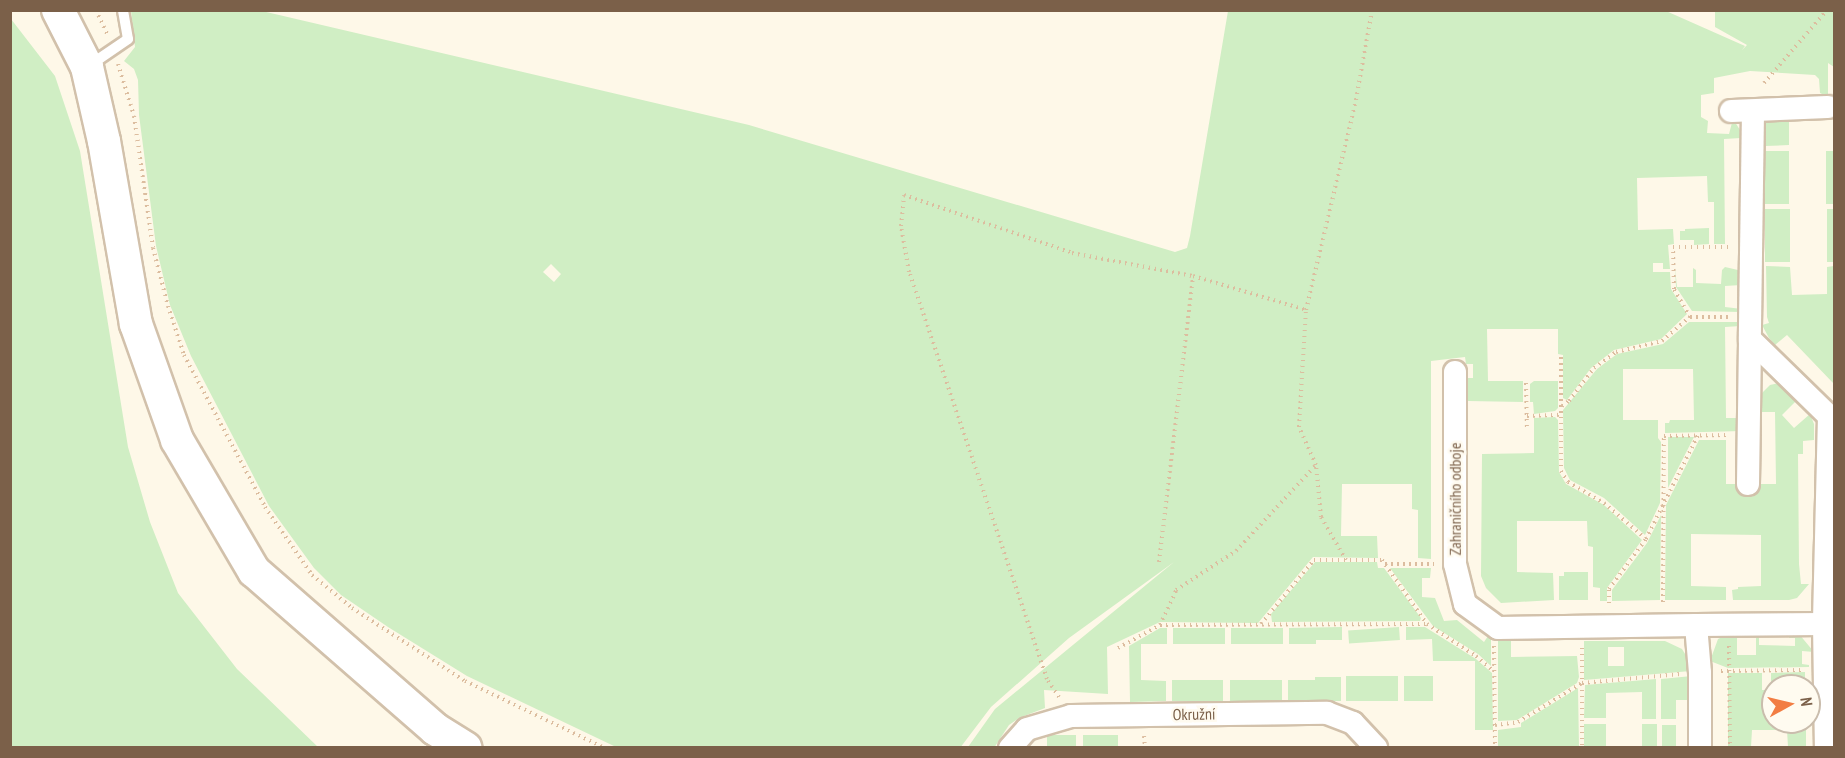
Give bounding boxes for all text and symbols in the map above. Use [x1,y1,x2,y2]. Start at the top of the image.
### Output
street label: Zahraničního odboje [1445,443,1465,555]
north arrow [1761,674,1821,734]
text: N [1796,696,1817,707]
street label: Okružní [1173,704,1215,724]

